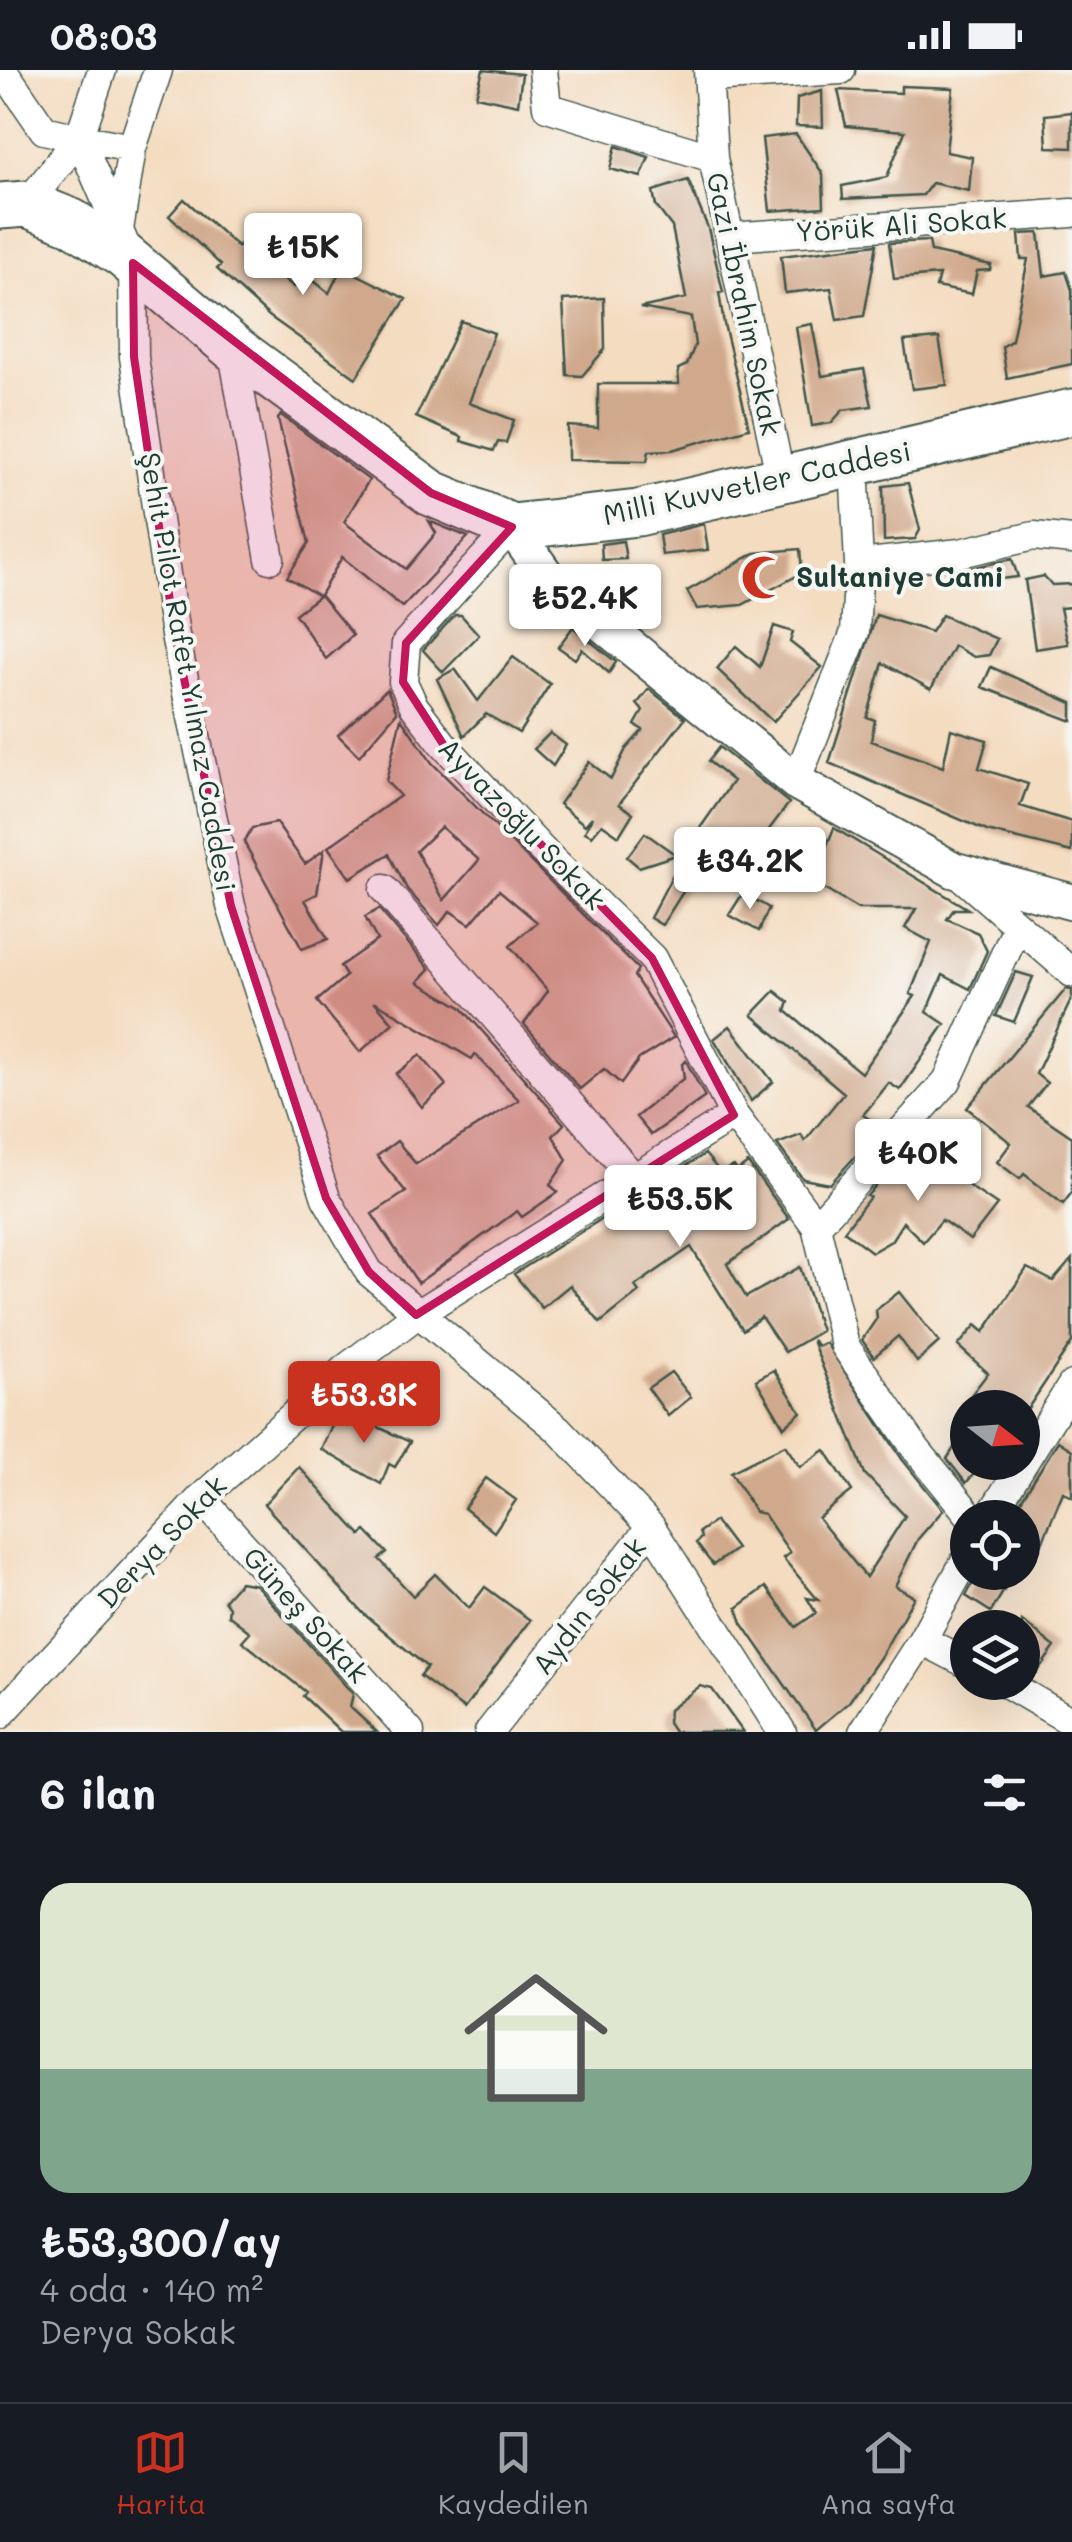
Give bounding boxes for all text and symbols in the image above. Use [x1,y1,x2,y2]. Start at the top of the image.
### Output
text: 08:03 [50,10,157,60]
street label: Gazi İbrahim Sokak [700,169,790,439]
street label: Yörük Ali Sokak [794,199,1008,249]
pin: ₺15K [244,213,362,298]
text: ₺15K [266,224,340,266]
street label: Milli Kuvvetler Caddesi [600,432,914,532]
street label: Şehit Pilot Rafet Yılmaz Caddesi [133,450,245,894]
mosque icon: Sultaniye Cami [739,553,787,601]
place label: Sultaniye Cami [796,558,1004,595]
pin: ₺52.4K [504,564,666,649]
text: ₺52.4K [531,575,639,617]
street label: Ayvazoğlu Sokak [431,730,614,917]
pin: ₺34.2K [669,827,831,912]
text: ₺34.2K [696,838,804,880]
pin: ₺40K [859,1119,977,1204]
text: ₺40K [877,1130,959,1172]
pin: ₺53.5K [599,1165,761,1250]
text: ₺53.5K [626,1176,734,1218]
pin: ₺53.3K [283,1361,445,1446]
text: ₺53.3K [310,1372,418,1414]
north arrow [950,1390,1040,1480]
map controls [950,1390,1040,1700]
street label: Derya Sokak [89,1467,234,1615]
button: locate [950,1500,1040,1590]
street label: Aydın Sokak [523,1529,653,1681]
street label: Güneş Sokak [236,1539,377,1690]
button: layers [950,1610,1040,1700]
text: 6 ilan [40,1765,156,1820]
icon: filters [977,1765,1032,1820]
icon: home [446,1948,626,2128]
text: ₺53,300/ay [40,2213,281,2268]
text: 4 oda · 140 m² [40,2268,263,2310]
text: Derya Sokak [40,2310,236,2352]
tab: Harita [116,2425,206,2521]
tab: Kaydedilen [438,2425,588,2521]
tab: Ana sayfa [821,2425,956,2521]

